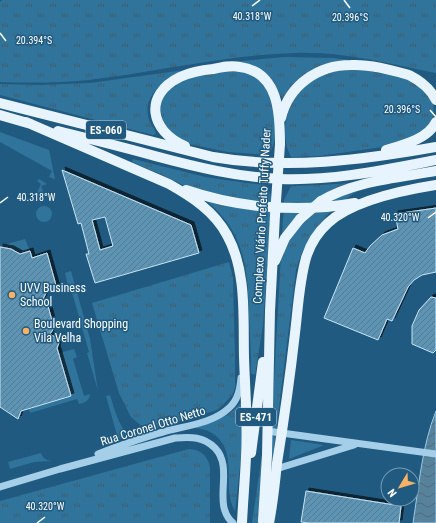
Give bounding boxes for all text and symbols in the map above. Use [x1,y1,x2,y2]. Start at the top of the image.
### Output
text: 40.318°W [233,11,272,22]
text: 20.396°S [332,12,368,23]
text: 20.394°S [16,35,52,46]
text: 20.396°S [384,104,420,115]
road number: ES-060 [86,121,126,139]
street label: Complexo Viário Prefeito Tuffy Nader [250,128,274,304]
text: 40.318°W [17,192,56,203]
text: 40.320°W [381,212,420,223]
place label: UVV Business School [20,281,86,309]
marker: UVV Business School [7,290,17,300]
place label: Boulevard Shopping Vila Velha [34,317,128,345]
marker: Boulevard Shopping Vila Velha [21,326,31,336]
street label: Rua Coronel Otto Netto [99,403,207,449]
road number: ES-471 [236,408,276,426]
north arrow [380,467,420,507]
text: N [385,486,400,500]
text: 40.320°W [26,501,65,512]

